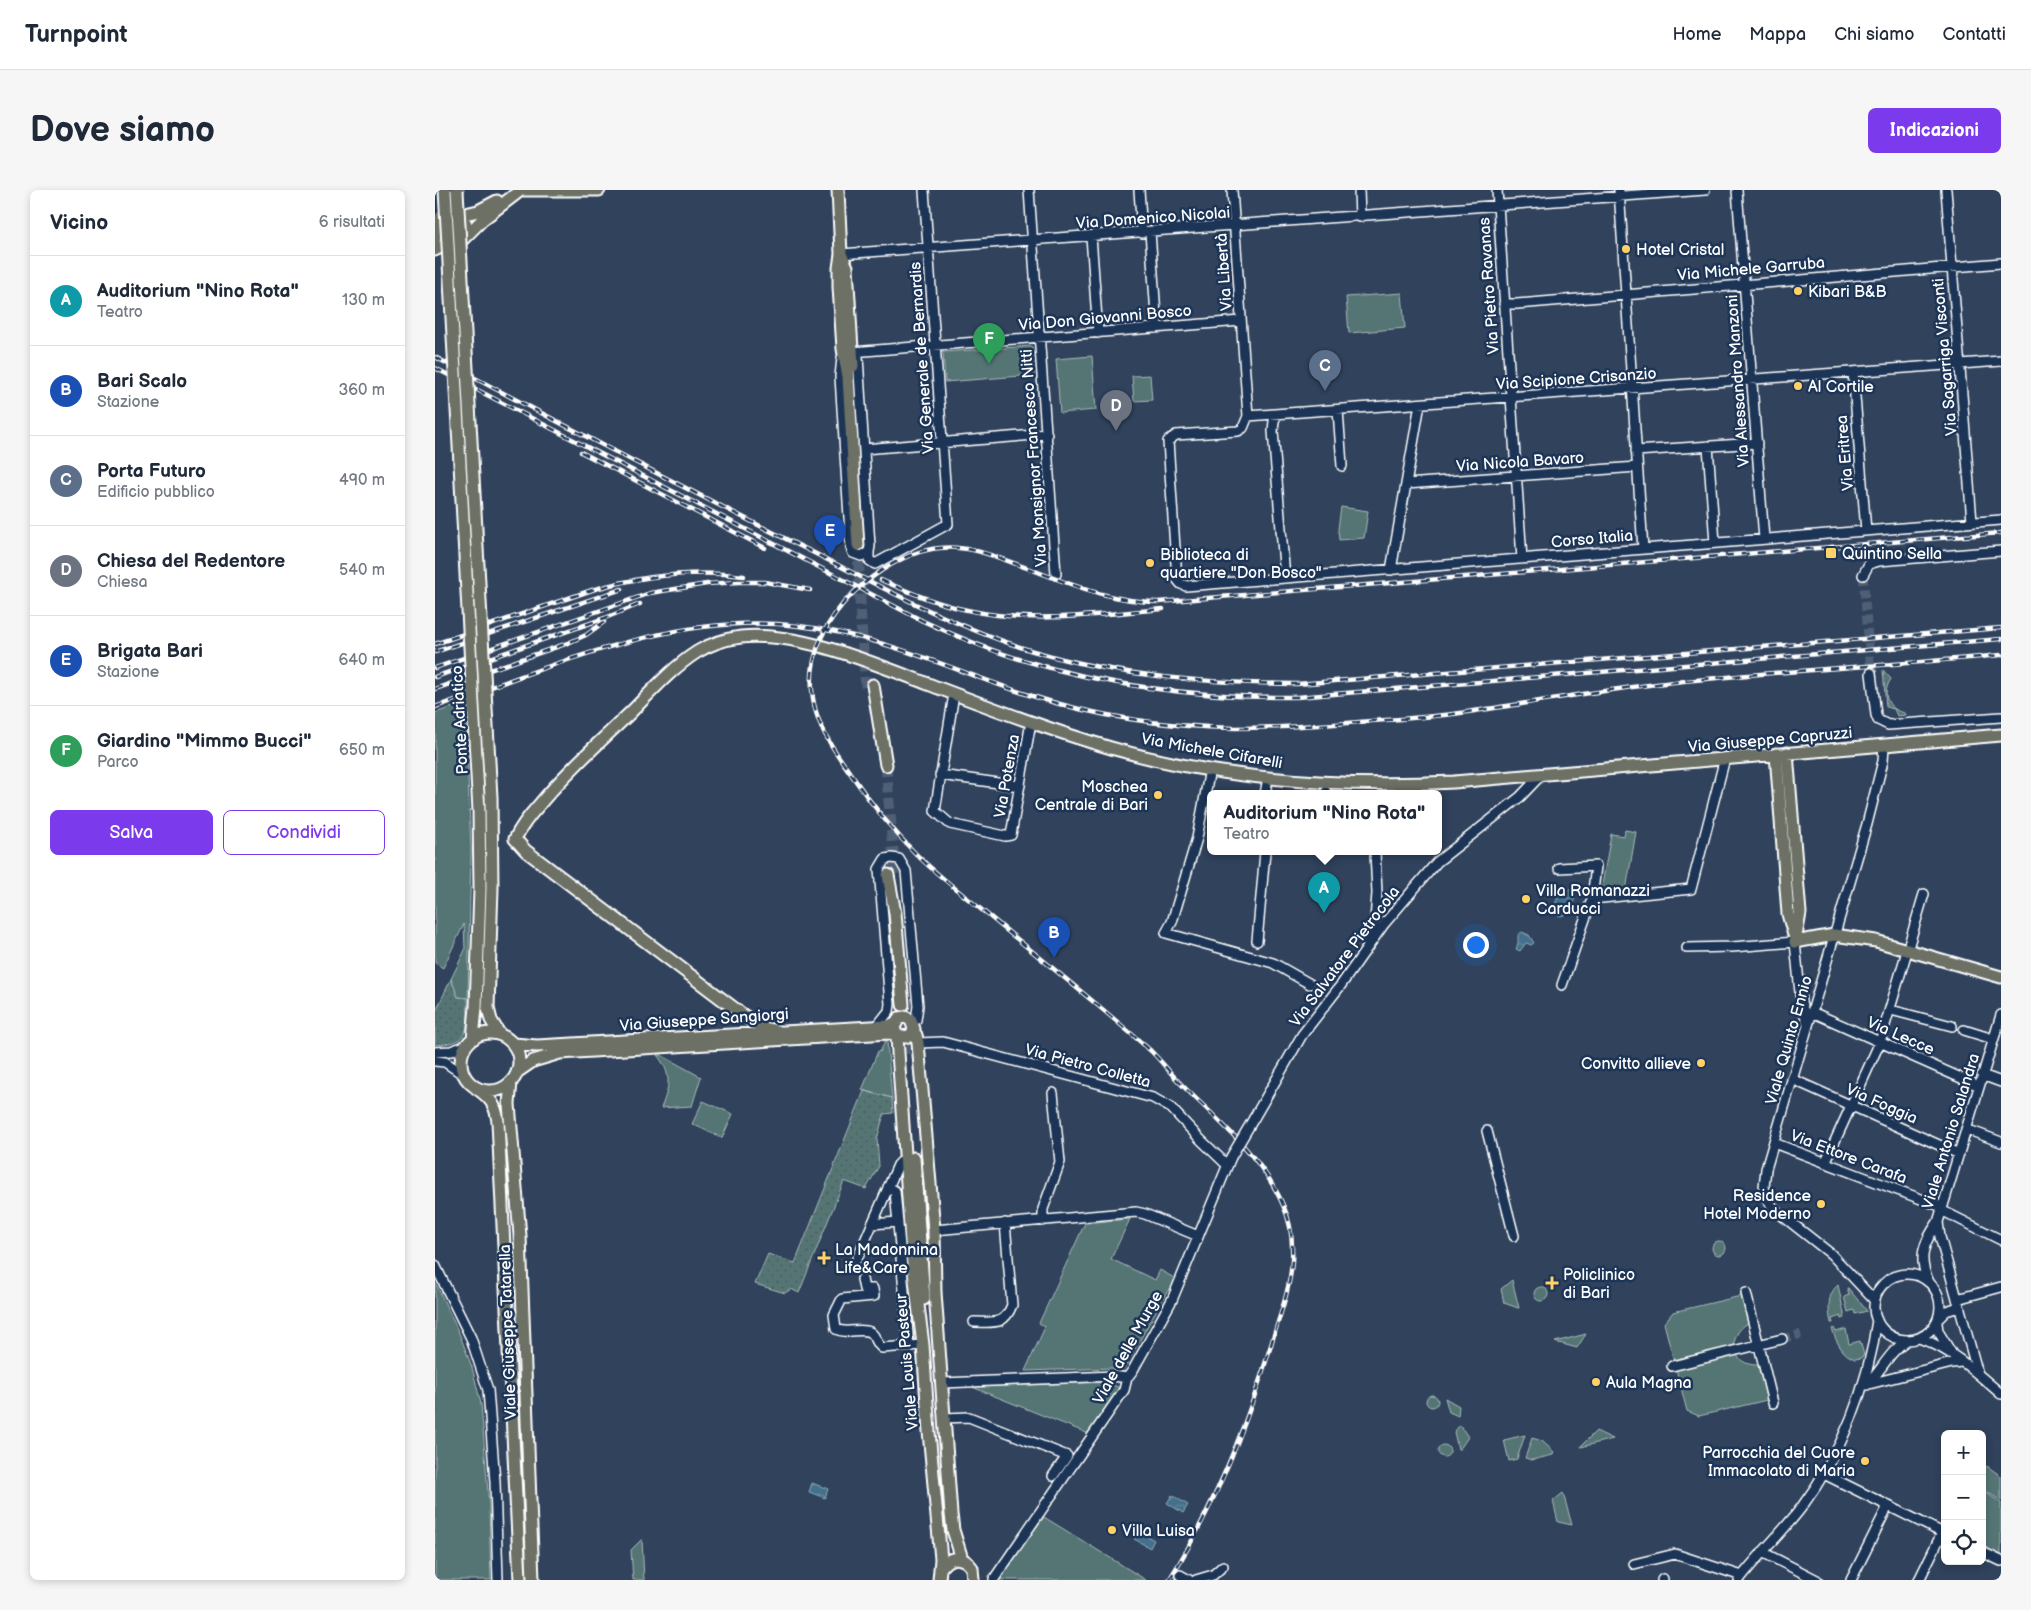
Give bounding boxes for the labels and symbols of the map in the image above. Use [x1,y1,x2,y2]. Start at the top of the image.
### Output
street label: Via Domenico Nicolai [1075,204,1231,233]
street label: Via Pietro Ravanas [1475,217,1504,355]
street label: Via Libertà [1212,232,1237,311]
place label: Hotel Cristal [1636,241,1724,260]
marker: Hotel Cristal [1620,243,1632,255]
street label: Via Michele Garruba [1676,254,1826,285]
street label: Via Generale de Bernardis [906,261,939,455]
street label: Via Sagarriga Visconti [1929,277,1962,436]
place label: Kibari B&B [1808,283,1887,302]
marker: Kibari B&B [1792,285,1804,297]
street label: Via Alessandro Manzoni [1723,294,1754,468]
street label: Via Don Giovanni Bosco [1018,301,1193,336]
pin: F [973,323,1005,364]
street label: Via Monsignor Francesco Nitti [1017,348,1052,567]
pin: C [1309,350,1341,391]
street label: Via Scipione Crisanzio [1495,364,1657,395]
place label: Al Cortile [1808,378,1874,397]
marker: Al Cortile [1792,380,1804,392]
pin: D [1100,390,1132,431]
street label: Via Eritrea [1833,414,1858,492]
street label: Via Nicola Bavaro [1455,449,1585,476]
pin: E [814,515,846,556]
street label: Corso Italia [1550,526,1634,553]
place label: Quintino Sella [1842,545,1942,564]
place label: Biblioteca di quartiere "Don Bosco" [1160,546,1322,583]
marker: Quintino Sella [1824,546,1838,560]
marker: Biblioteca di quartiere "Don Bosco" [1144,557,1156,569]
street label: Ponte Adriatico [448,665,473,775]
street label: Via Giuseppe Capruzzi [1687,724,1853,757]
street label: Via Michele Cifarelli [1140,730,1284,773]
street label: Via Potenza [991,733,1024,820]
place label: Moschea Centrale di Bari [1035,778,1148,815]
marker: Moschea Centrale di Bari [1152,789,1164,801]
pin: A [1308,872,1340,913]
place label: Villa Romanazzi Carducci [1536,882,1650,919]
street label: Via Salvatore Pietrocola [1286,883,1404,1031]
marker: Villa Romanazzi Carducci [1520,893,1532,905]
pin: B [1038,917,1070,958]
your location [1463,932,1489,958]
street label: Viale Quinto Ennio [1762,974,1817,1107]
street label: Via Giuseppe Sangiorgi [619,1005,789,1036]
street label: Via Lecce [1864,1013,1937,1060]
street label: Via Pietro Colletta [1023,1041,1153,1092]
street label: Viale Antonio Salandra [1919,1051,1984,1212]
place label: Convitto allieve [1581,1055,1691,1074]
marker: Convitto allieve [1695,1057,1707,1069]
street label: Via Foggia [1843,1080,1920,1129]
street label: Via Ettore Carafa [1787,1126,1910,1188]
place label: Residence Hotel Moderno [1703,1187,1812,1224]
marker: Residence Hotel Moderno [1815,1198,1827,1210]
place label: La Madonnina Life&Care [835,1241,938,1278]
street label: Viale Giuseppe Tatarella [496,1244,521,1420]
marker: La Madonnina Life&Care [817,1251,831,1265]
place label: Policlinico di Bari [1563,1266,1635,1303]
marker: Policlinico di Bari [1545,1276,1559,1290]
street label: Viale delle Murge [1089,1287,1167,1408]
street label: Viale Louis Pasteur [892,1292,923,1431]
place label: Aula Magna [1606,1374,1692,1393]
marker: Aula Magna [1590,1376,1602,1388]
place label: Parrocchia del Cuore Immacolato di Maria [1702,1444,1855,1481]
marker: Parrocchia del Cuore Immacolato di Maria [1859,1455,1871,1467]
place label: Villa Luisa [1122,1522,1195,1541]
marker: Villa Luisa [1106,1524,1118,1536]

